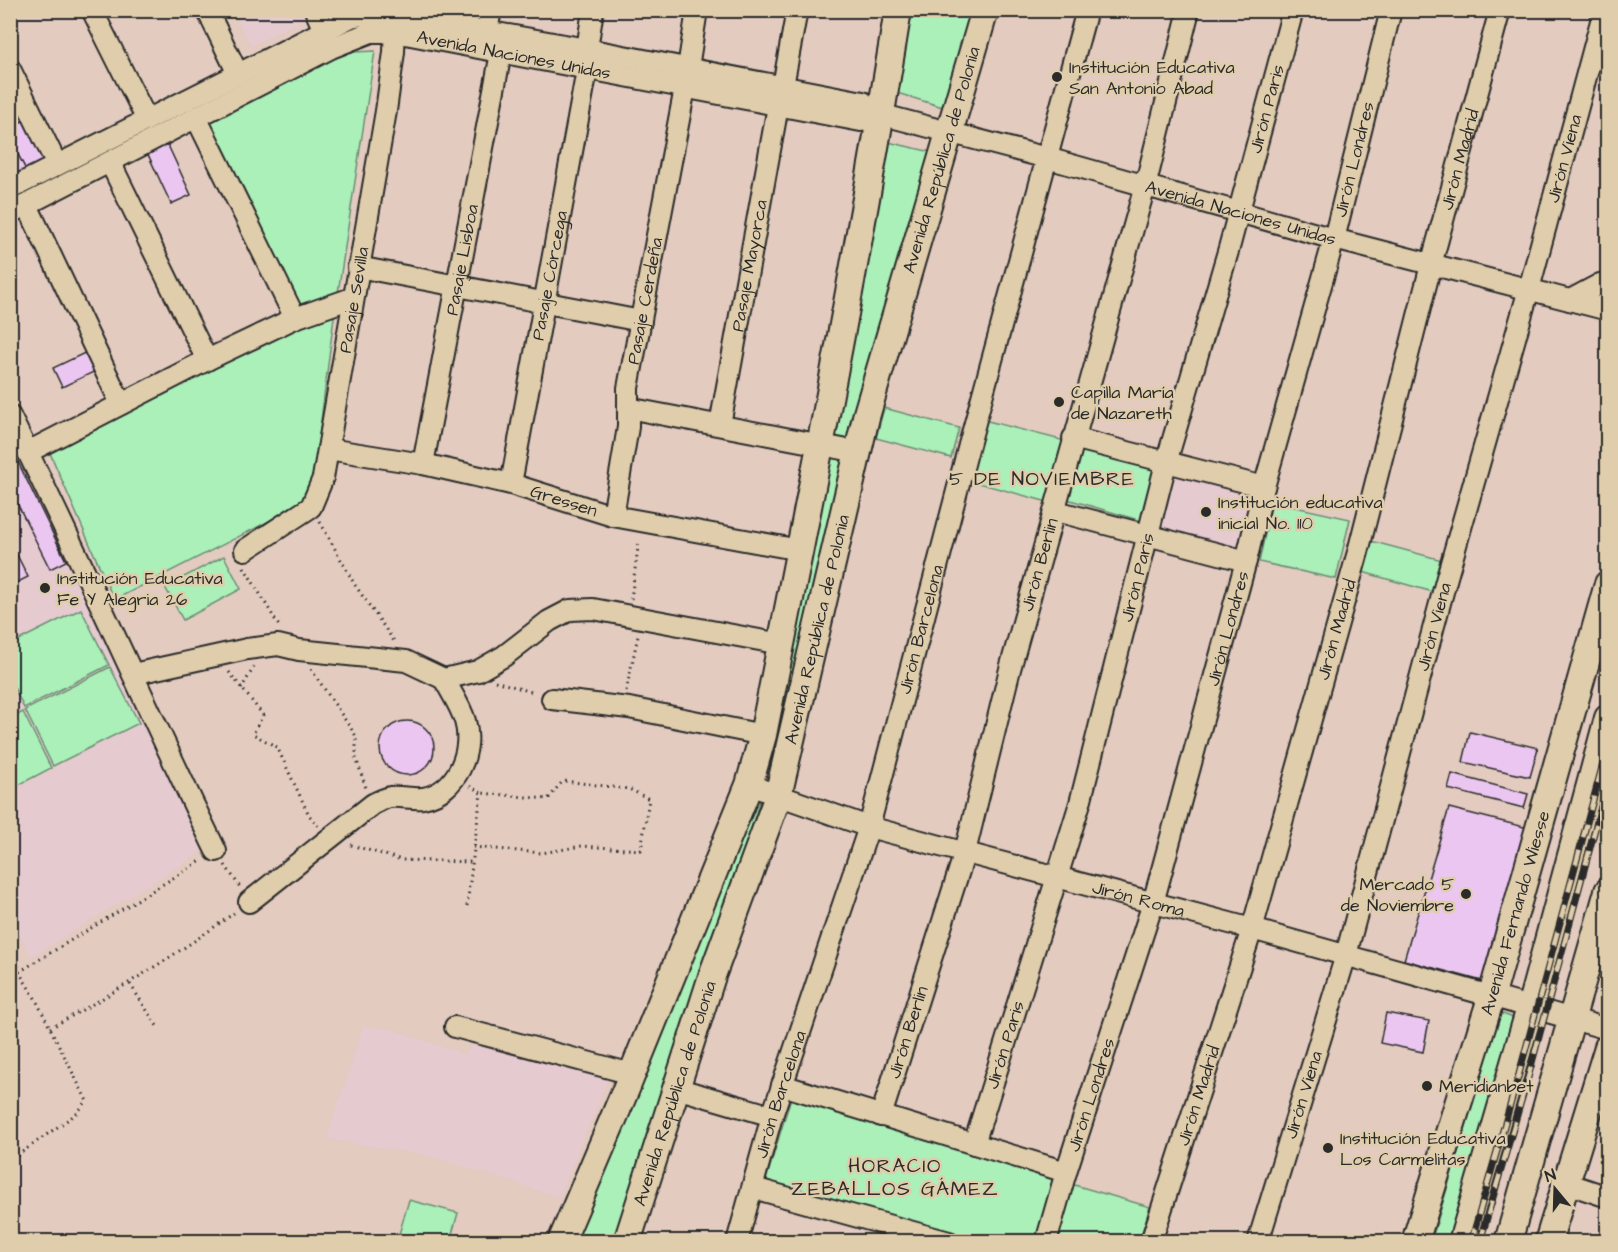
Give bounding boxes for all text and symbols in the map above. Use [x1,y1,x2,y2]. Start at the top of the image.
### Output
street label: Avenida Naciones Unidas [415,24,613,85]
street label: Avenida República de Polonia [896,44,986,276]
place label: Institución Educativa San Antonio Abad [1069,55,1235,101]
street label: Jirón Paris [1243,62,1290,156]
marker: Institución Educativa San Antonio Abad [1050,70,1064,84]
street label: Jirón Londres [1327,99,1380,220]
street label: Jirón Madrid [1434,106,1485,213]
street label: Jirón Viena [1540,112,1588,205]
street label: Avenida Naciones Unidas [1143,174,1339,251]
street label: Pasaje Mayorca [725,198,773,334]
street label: Pasaje Lisboa [439,202,485,317]
street label: Pasaje Córcega [525,209,573,342]
street label: Pasaje Cerdeña [620,235,669,366]
street label: Pasaje Sevilla [332,245,375,355]
place label: Capilla María de Nazareth [1071,380,1174,426]
marker: Capilla María de Nazareth [1052,395,1066,409]
district label: 5 DE NOVIEMBRE [949,465,1135,493]
street label: Gressen [527,478,601,523]
place label: Institución educativa inicial No. 110 [1218,490,1383,536]
marker: Institución educativa inicial No. 110 [1199,505,1213,519]
street label: Avenida República de Polonia [778,512,855,747]
street label: Jirón Berlin [1014,515,1064,614]
street label: Jirón Paris [1114,530,1160,624]
street label: Jirón Barcelona [892,562,950,697]
place label: Institución Educativa Fe Y Alegria 26 [57,566,223,613]
street label: Jirón Londres [1200,568,1255,689]
street label: Jirón Madrid [1310,576,1362,683]
street label: Jirón Viena [1410,580,1457,674]
marker: Institución Educativa Fe Y Alegria 26 [38,581,52,595]
street label: Avenida Fernando Wiesse [1474,808,1556,1018]
place label: Mercado 5 de Noviembre [1341,872,1454,918]
street label: Jirón Roma [1089,874,1187,923]
marker: Mercado 5 de Noviembre [1459,887,1473,901]
street label: Avenida República de Polonia [627,978,722,1209]
street label: Jirón Berlin [881,983,934,1081]
street label: Jirón Paris [979,998,1030,1092]
street label: Jirón Barcelona [748,1027,812,1161]
street label: Jirón Londres [1061,1035,1121,1155]
street label: Jirón Madrid [1170,1042,1226,1149]
street label: Jirón Viena [1278,1048,1328,1142]
place label: Meridianbet [1439,1074,1534,1099]
marker: Meridianbet [1420,1079,1434,1093]
place label: Institución Educativa Los Carmelitas [1340,1126,1506,1172]
marker: Institución Educativa Los Carmelitas [1321,1141,1335,1155]
district label: HORACIO ZEBALLOS GÁMEZ [791,1152,999,1203]
north arrow [1525,1159,1585,1219]
text: N [1542,1164,1559,1188]

